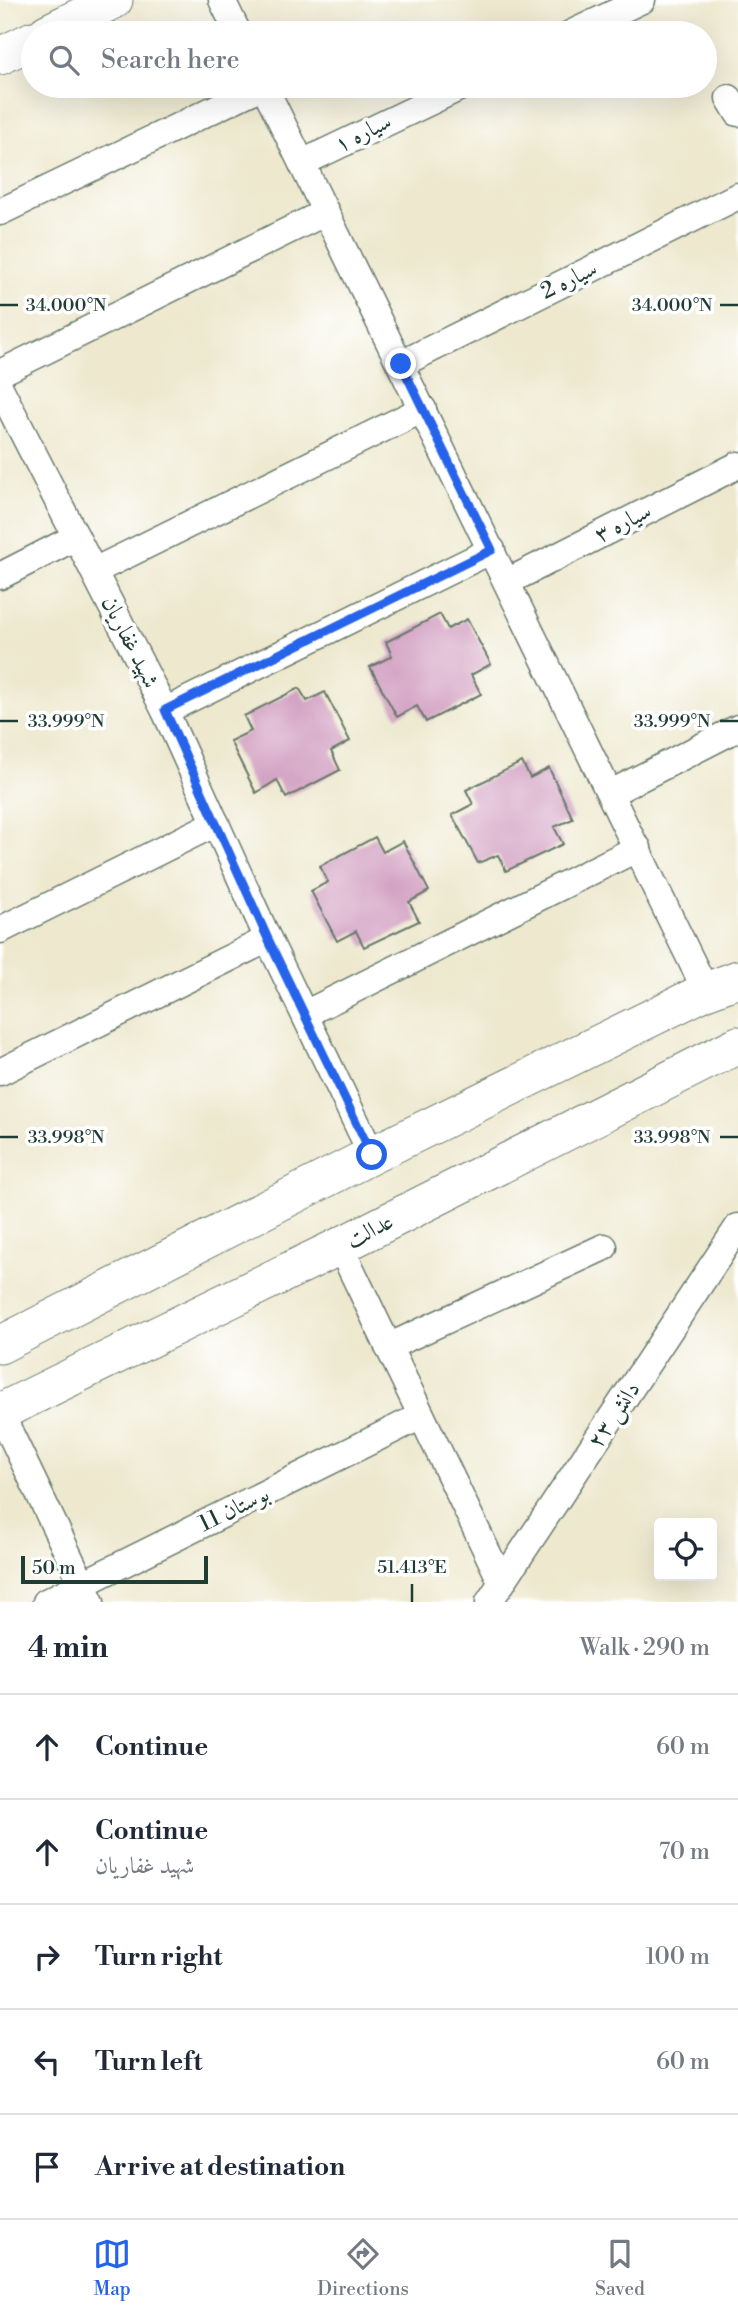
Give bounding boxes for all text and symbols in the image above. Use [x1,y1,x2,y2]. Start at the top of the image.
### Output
search box [21,21,717,98]
icon: search [45,41,83,79]
text: Search here [101,44,240,76]
street label: سیاره ۱ [330,107,396,159]
street label: سیاره 2 [536,254,602,306]
text: 34.000°N [26,294,107,317]
text: 34.000°N [632,294,713,317]
route end [385,348,416,379]
street label: سیاره ۳ [590,497,656,549]
street label: شهید غفاریان [95,591,165,693]
text: 33.999°N [28,710,105,733]
text: 33.999°N [634,710,711,733]
text: 33.998°N [28,1126,105,1149]
text: 33.998°N [634,1126,711,1149]
route start [356,1139,387,1170]
street label: عدالت [342,1207,398,1255]
street label: دانش ۲۳ [582,1376,647,1454]
street label: بوستان 11 [194,1480,274,1538]
map controls [654,1518,717,1581]
button: locate [654,1518,717,1581]
scale bar [21,1553,208,1585]
text: 50 m [32,1556,76,1580]
text: 51.413°E [377,1556,447,1579]
text: 4 min [28,1629,108,1667]
text: Walk · 290 m [580,1634,710,1662]
icon: ahead [28,1728,66,1766]
text: Continue [95,1731,208,1763]
text: 60 m [656,1733,710,1761]
text: Continue [95,1815,208,1847]
icon: ahead [28,1833,66,1871]
text: 70 m [659,1838,710,1866]
text: شهید غفاریان [95,1852,194,1880]
icon: right [28,1938,66,1976]
text: Turn right [95,1941,223,1973]
text: 100 m [645,1943,710,1971]
icon: left [28,2043,66,2081]
text: Turn left [95,2046,203,2078]
text: 60 m [656,2048,710,2076]
icon: arrive [28,2148,66,2186]
text: Arrive at destination [95,2151,345,2183]
tab: Map [93,2235,131,2301]
tab: Directions [317,2235,409,2301]
tab: Saved [595,2235,645,2301]

